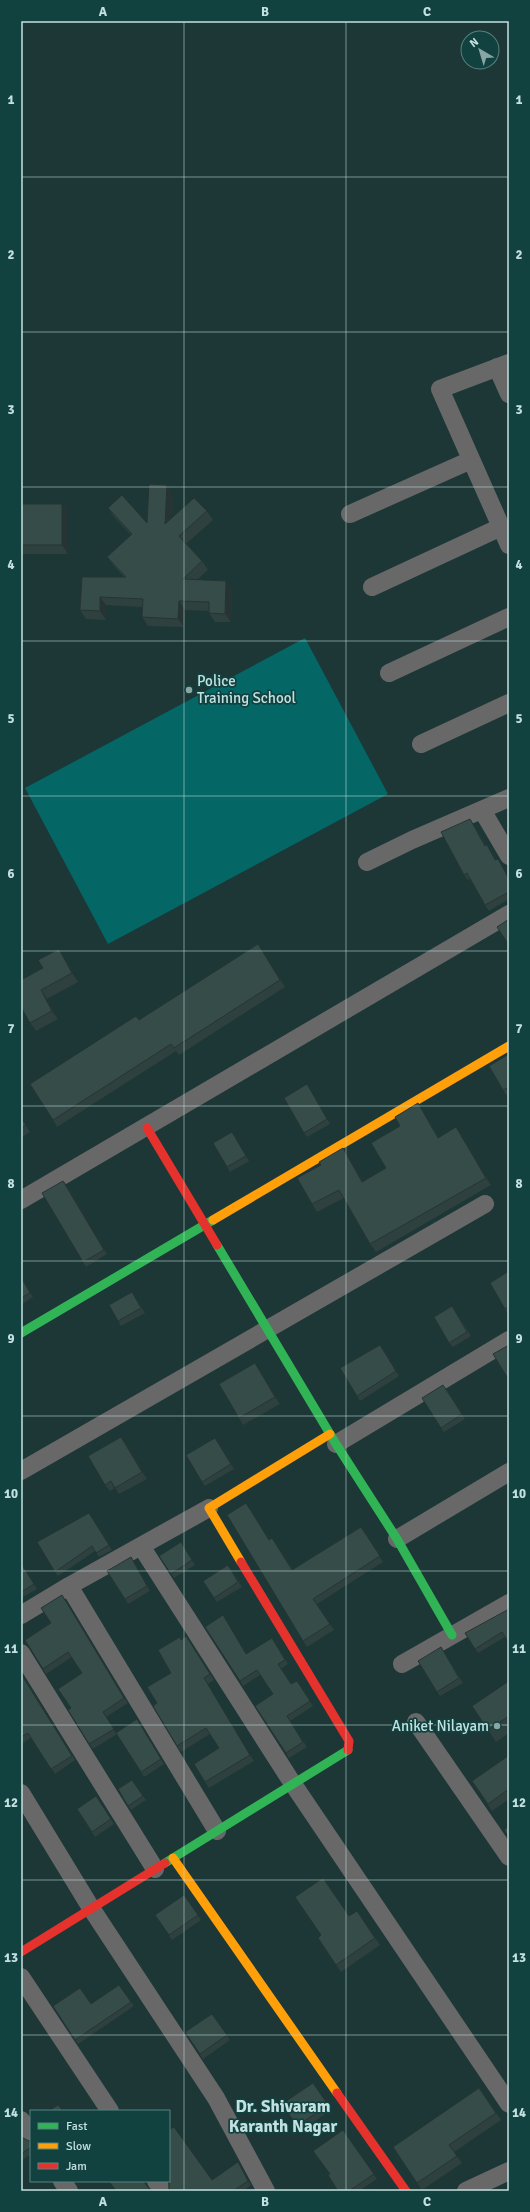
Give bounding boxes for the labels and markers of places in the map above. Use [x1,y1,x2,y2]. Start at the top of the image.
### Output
place label: Police Training School [197,672,296,707]
marker: Police Training School [184,685,194,695]
place label: Aniket Nilayam [392,1717,489,1735]
marker: Aniket Nilayam [492,1721,502,1731]

